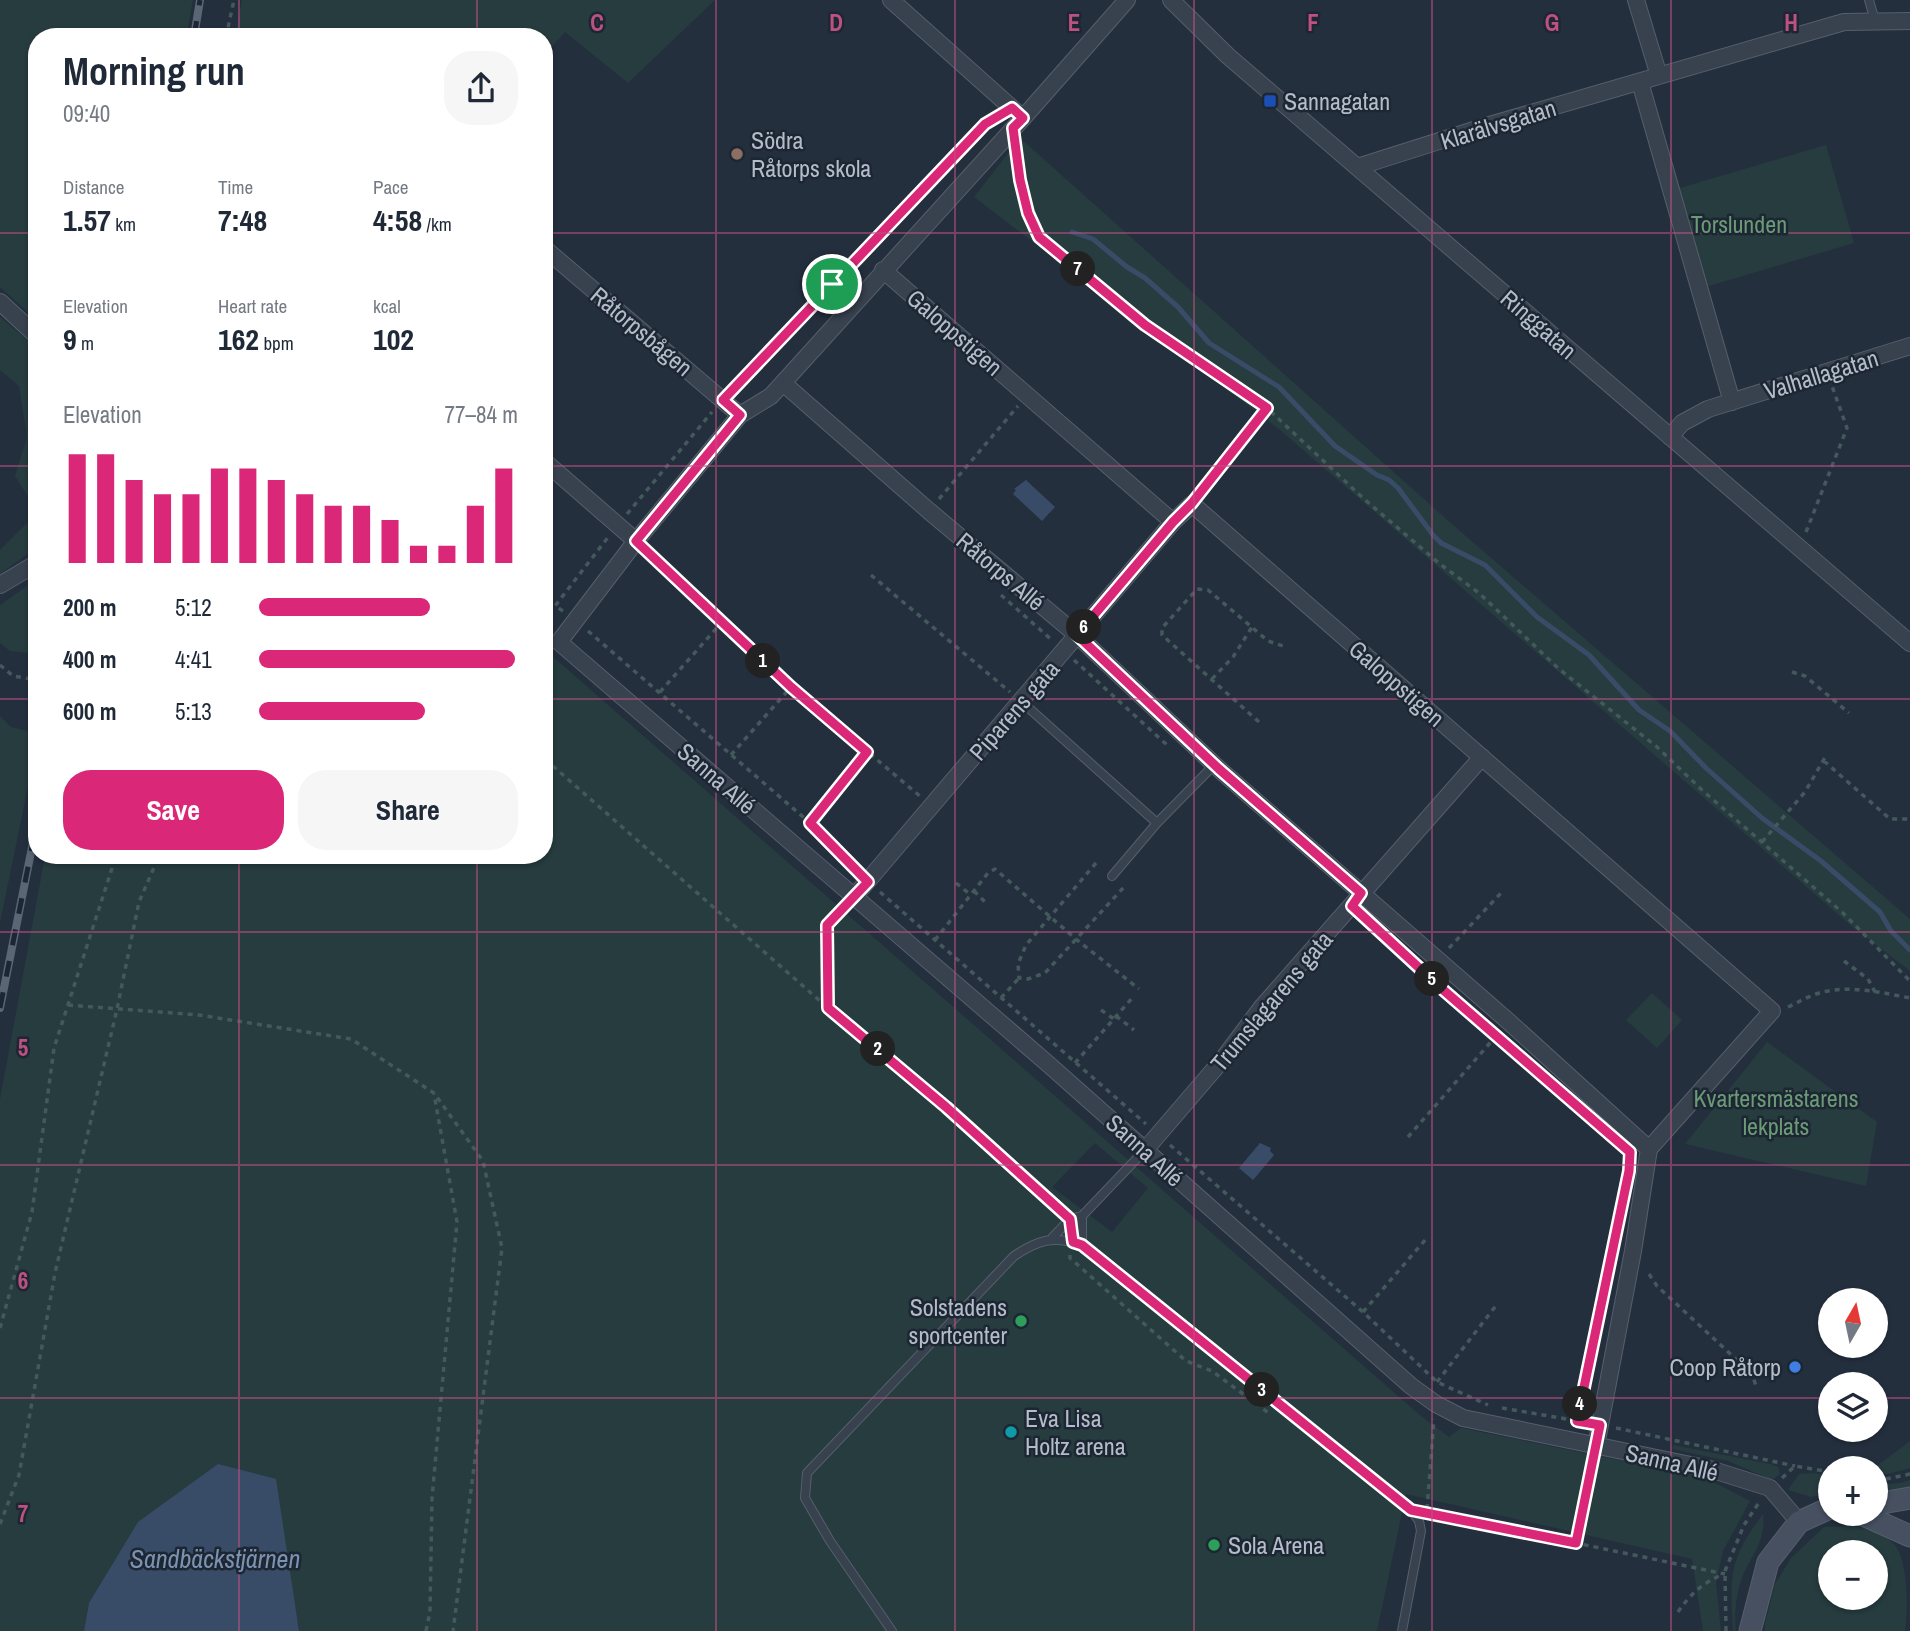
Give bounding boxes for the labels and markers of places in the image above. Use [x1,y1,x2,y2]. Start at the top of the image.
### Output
place label: Sannagatan [1284,85,1390,117]
marker: Sannagatan [1262,93,1278,109]
place label: Södra Råtorps skola [751,124,871,184]
marker: Södra Råtorps skola [729,146,745,162]
pin: 7 [1060,252,1096,286]
pin [802,254,862,314]
pin: 6 [1066,610,1102,644]
pin: 1 [746,644,780,678]
pin: 5 [1414,962,1450,996]
pin: 2 [860,1032,896,1066]
place label: Solstadens sportcenter [909,1291,1007,1351]
marker: Solstadens sportcenter [1013,1313,1029,1329]
place label: Coop Råtorp [1669,1351,1781,1383]
marker: Coop Råtorp [1787,1359,1803,1375]
pin: 3 [1244,1372,1280,1408]
pin: 4 [1562,1386,1598,1422]
place label: Eva Lisa Holtz arena [1025,1402,1126,1462]
marker: Eva Lisa Holtz arena [1003,1424,1019,1440]
place label: Sola Arena [1228,1529,1324,1561]
marker: Sola Arena [1206,1537,1222,1553]

